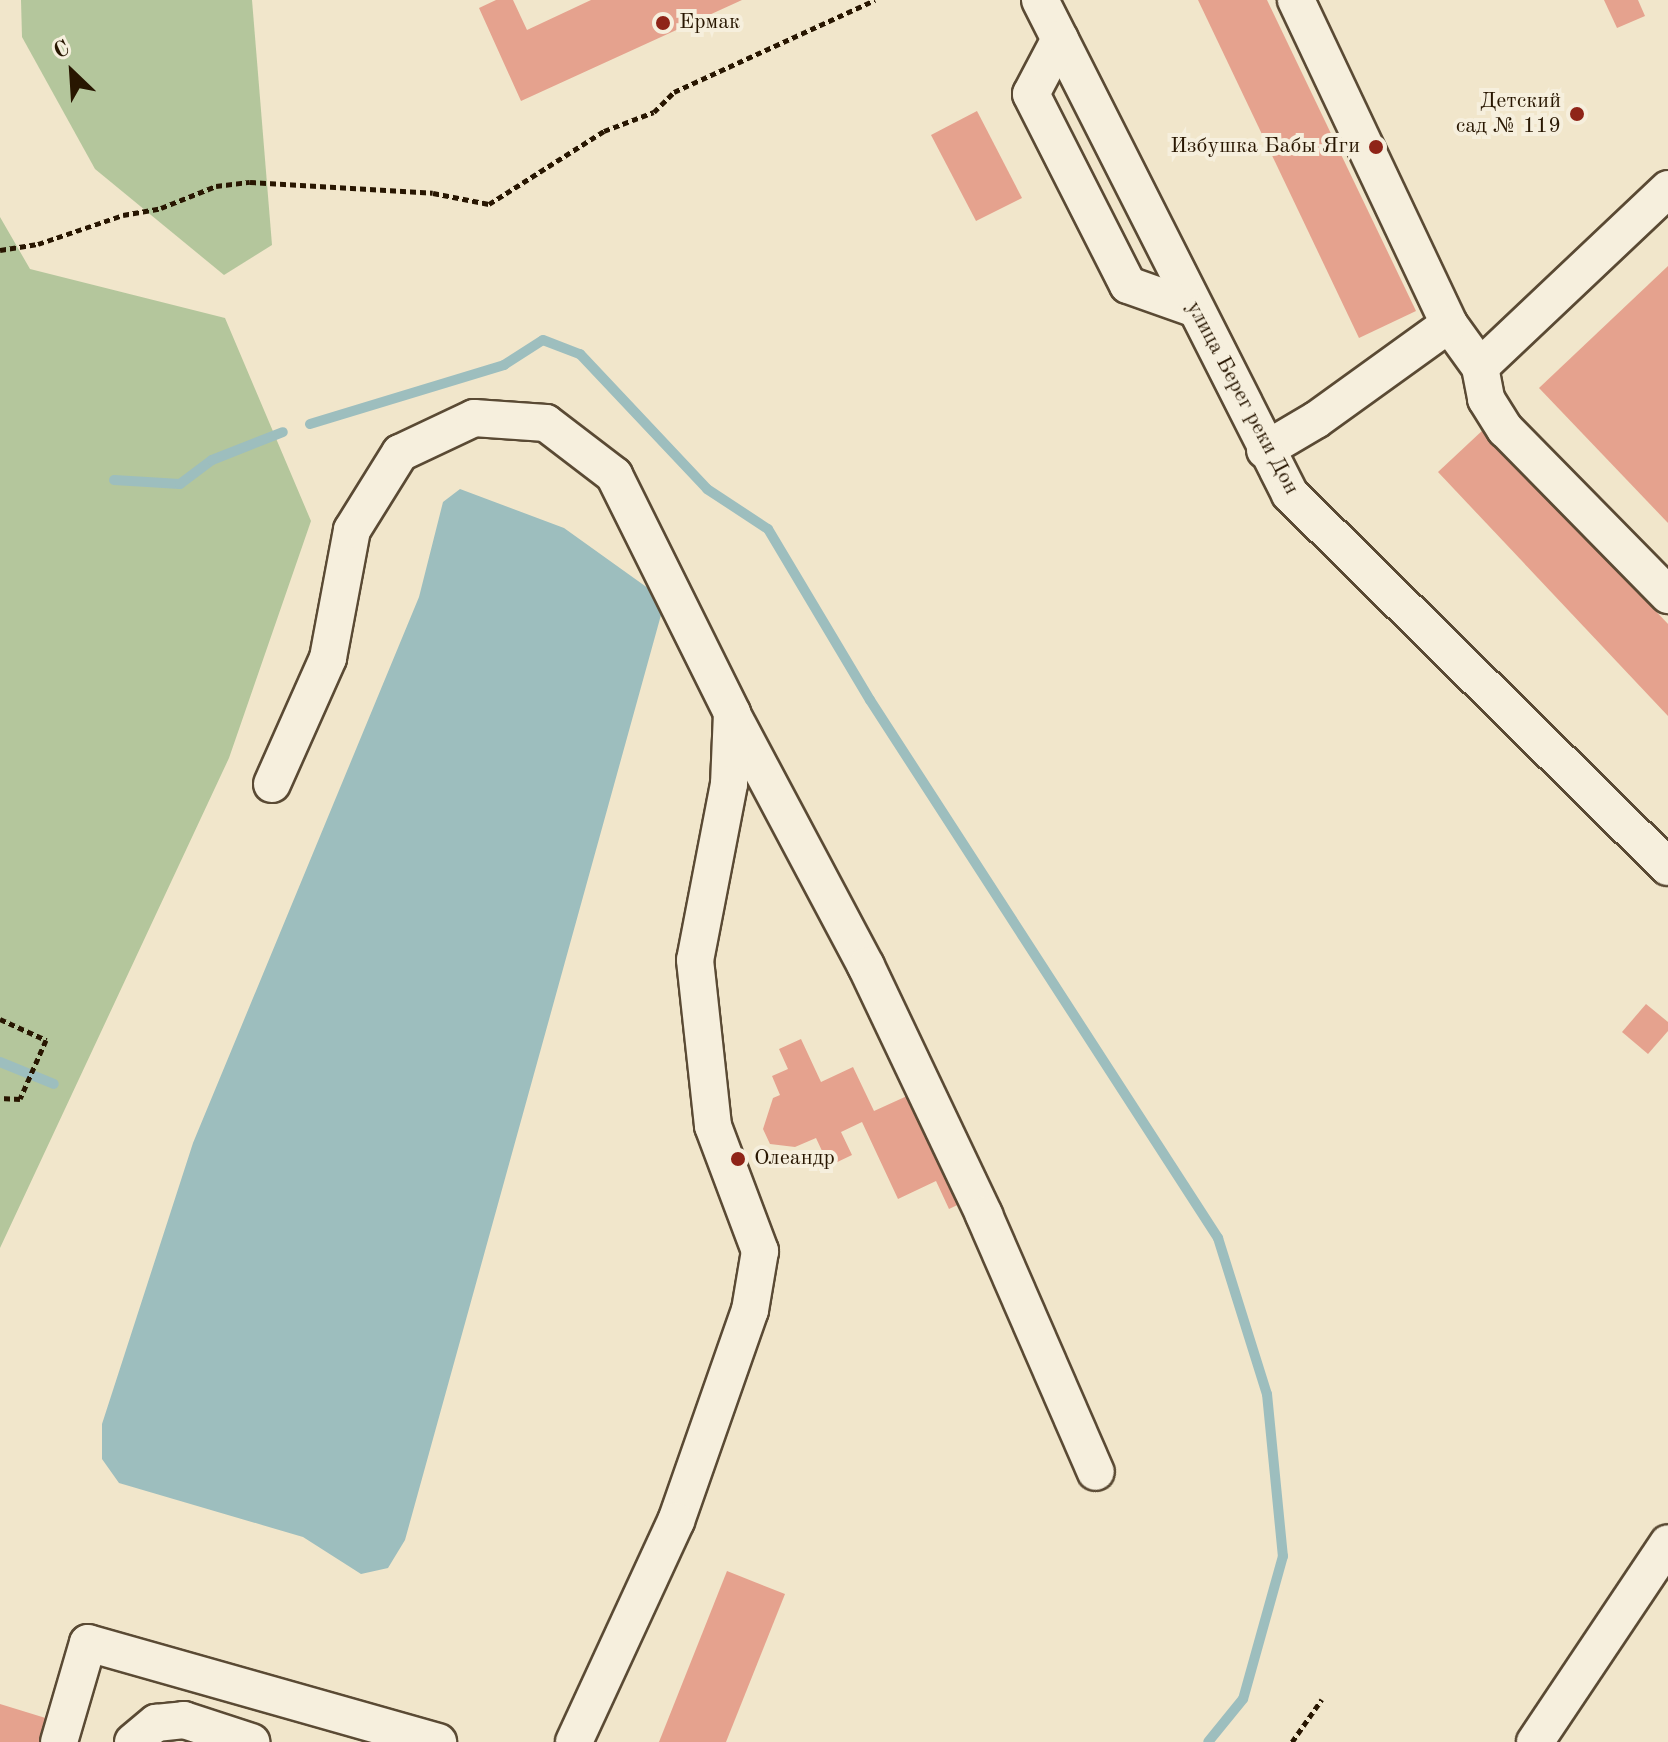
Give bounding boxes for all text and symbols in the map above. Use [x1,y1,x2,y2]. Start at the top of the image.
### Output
place label: Ермак [679,10,740,36]
marker: Ермак [654,14,672,32]
north arrow [32,32,112,112]
text: С [51,37,73,63]
place label: Детский сад № 119 [1456,88,1561,140]
marker: Детский сад № 119 [1568,105,1586,123]
place label: Избушка Бабы Яги [1170,134,1360,160]
marker: Избушка Бабы Яги [1367,138,1385,156]
street label: улица Берег реки Дон [1180,297,1304,499]
place label: Олеандр [754,1146,835,1172]
marker: Олеандр [729,1150,747,1168]

